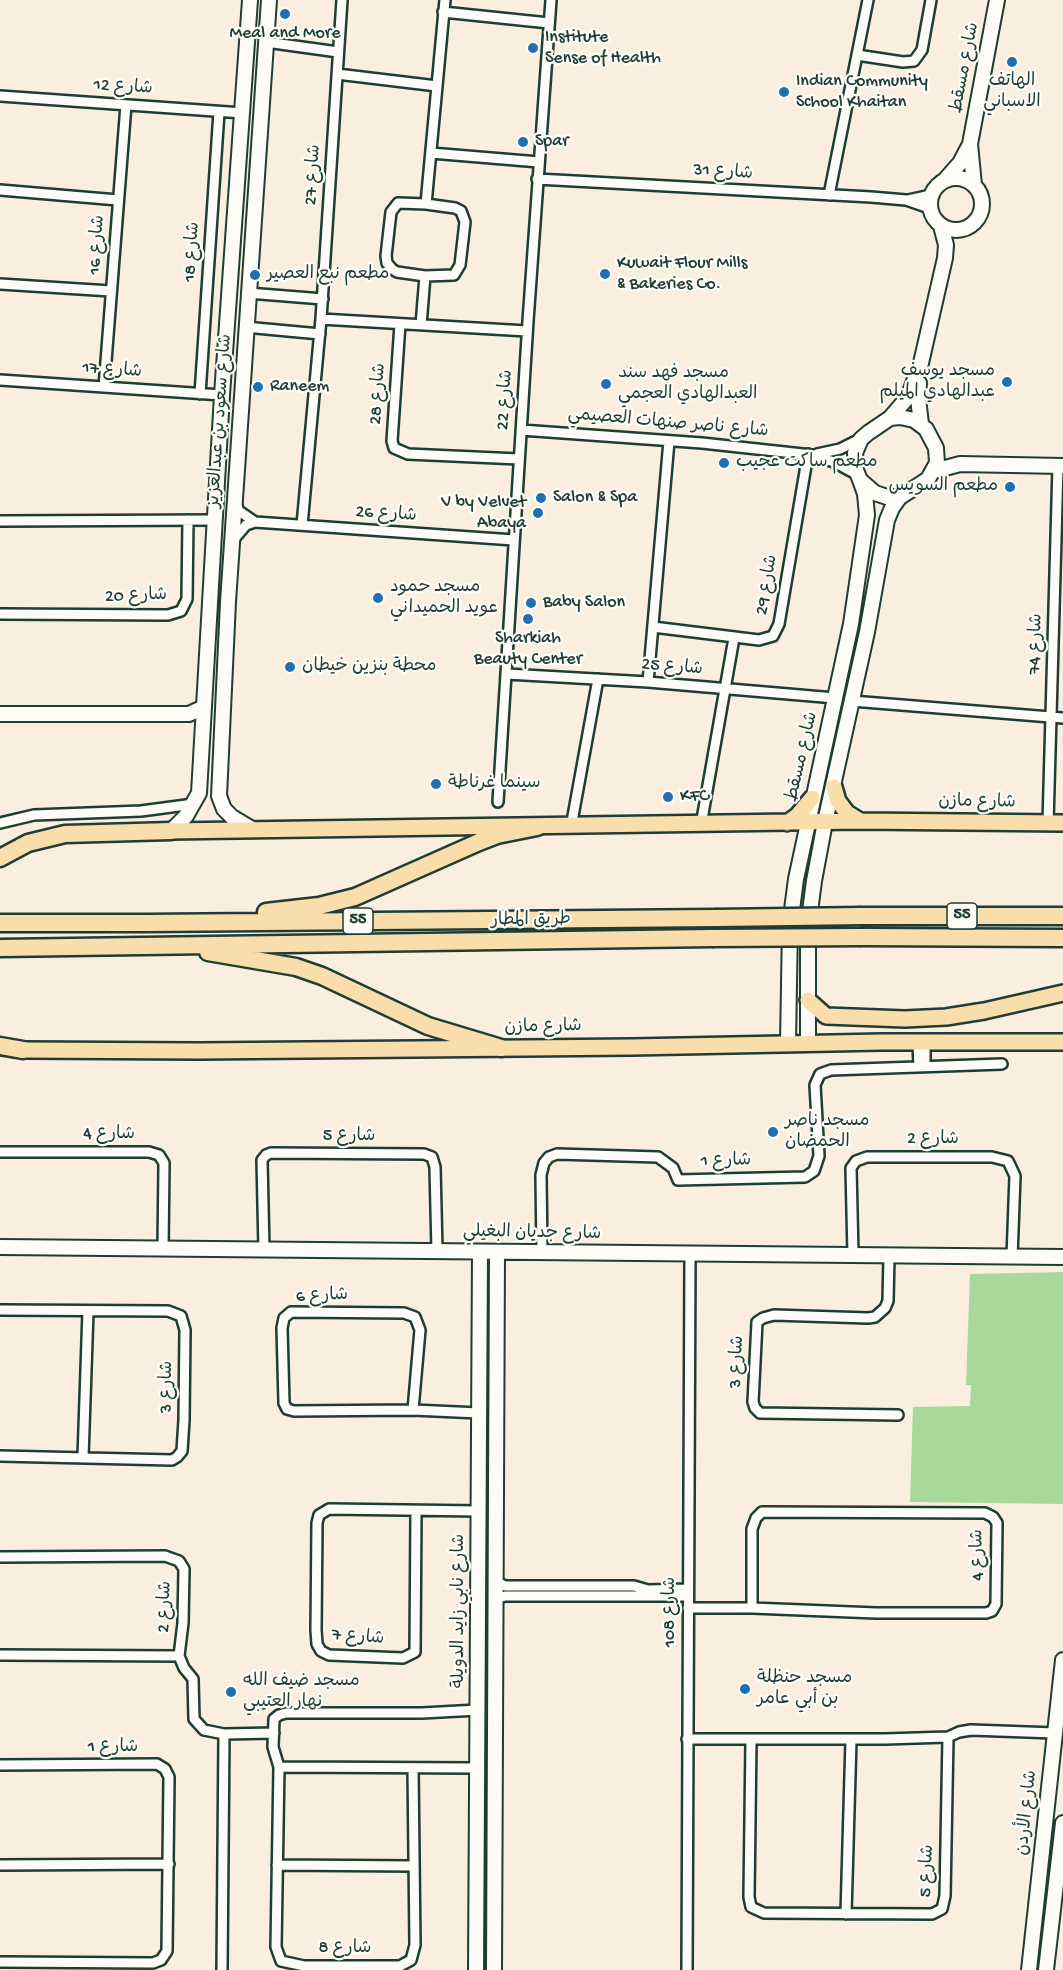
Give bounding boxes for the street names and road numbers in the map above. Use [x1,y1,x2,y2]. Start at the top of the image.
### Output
street label: شارع مسقط [947,21,985,115]
street label: شارع 12 [93,75,153,101]
street label: شارع 27 [301,144,327,206]
street label: شارع 31 [692,160,754,186]
street label: شارع 16 [85,215,111,275]
street label: شارع 18 [180,221,206,283]
street label: شارع سعود بن عبدالعزيز [204,333,238,509]
street label: شارع 17 [81,358,143,384]
street label: شارع 28 [366,362,392,426]
street label: شارع 22 [493,369,519,431]
street label: شارع ناصر صنهات العصيمي [567,404,769,444]
street label: شارع 26 [355,502,417,528]
street label: شارع 29 [752,553,784,617]
street label: شارع 20 [105,585,167,609]
street label: شارع 74 [1025,613,1049,675]
street label: شارع 25 [640,655,704,681]
street label: شارع مسقط [782,710,824,804]
street label: شارع مازن [938,792,1016,814]
road number: 55 [947,903,977,929]
road number: 55 [343,908,373,934]
street label: طريق المطار [491,910,571,932]
street label: شارع مازن [504,1017,582,1039]
street label: شارع 4 [83,1124,135,1146]
street label: شارع 5 [323,1126,375,1148]
street label: شارع 2 [907,1129,959,1151]
street label: شارع 1 [701,1151,751,1173]
street label: شارع جديان البغيلي [463,1222,601,1246]
street label: شارع 6 [295,1285,349,1309]
street label: شارع 3 [726,1335,750,1389]
street label: شارع 3 [157,1361,179,1413]
street label: شارع 4 [968,1529,990,1581]
street label: شارع نابي زايد الدويلة [449,1534,471,1688]
street label: شارع 108 [660,1577,682,1647]
street label: شارع 2 [154,1581,178,1633]
street label: شارع 7 [331,1625,385,1651]
street label: شارع 1 [88,1737,138,1759]
street label: شارع الأردن [1013,1769,1043,1857]
street label: شارع 5 [916,1844,940,1898]
street label: شارع 8 [318,1938,372,1960]

